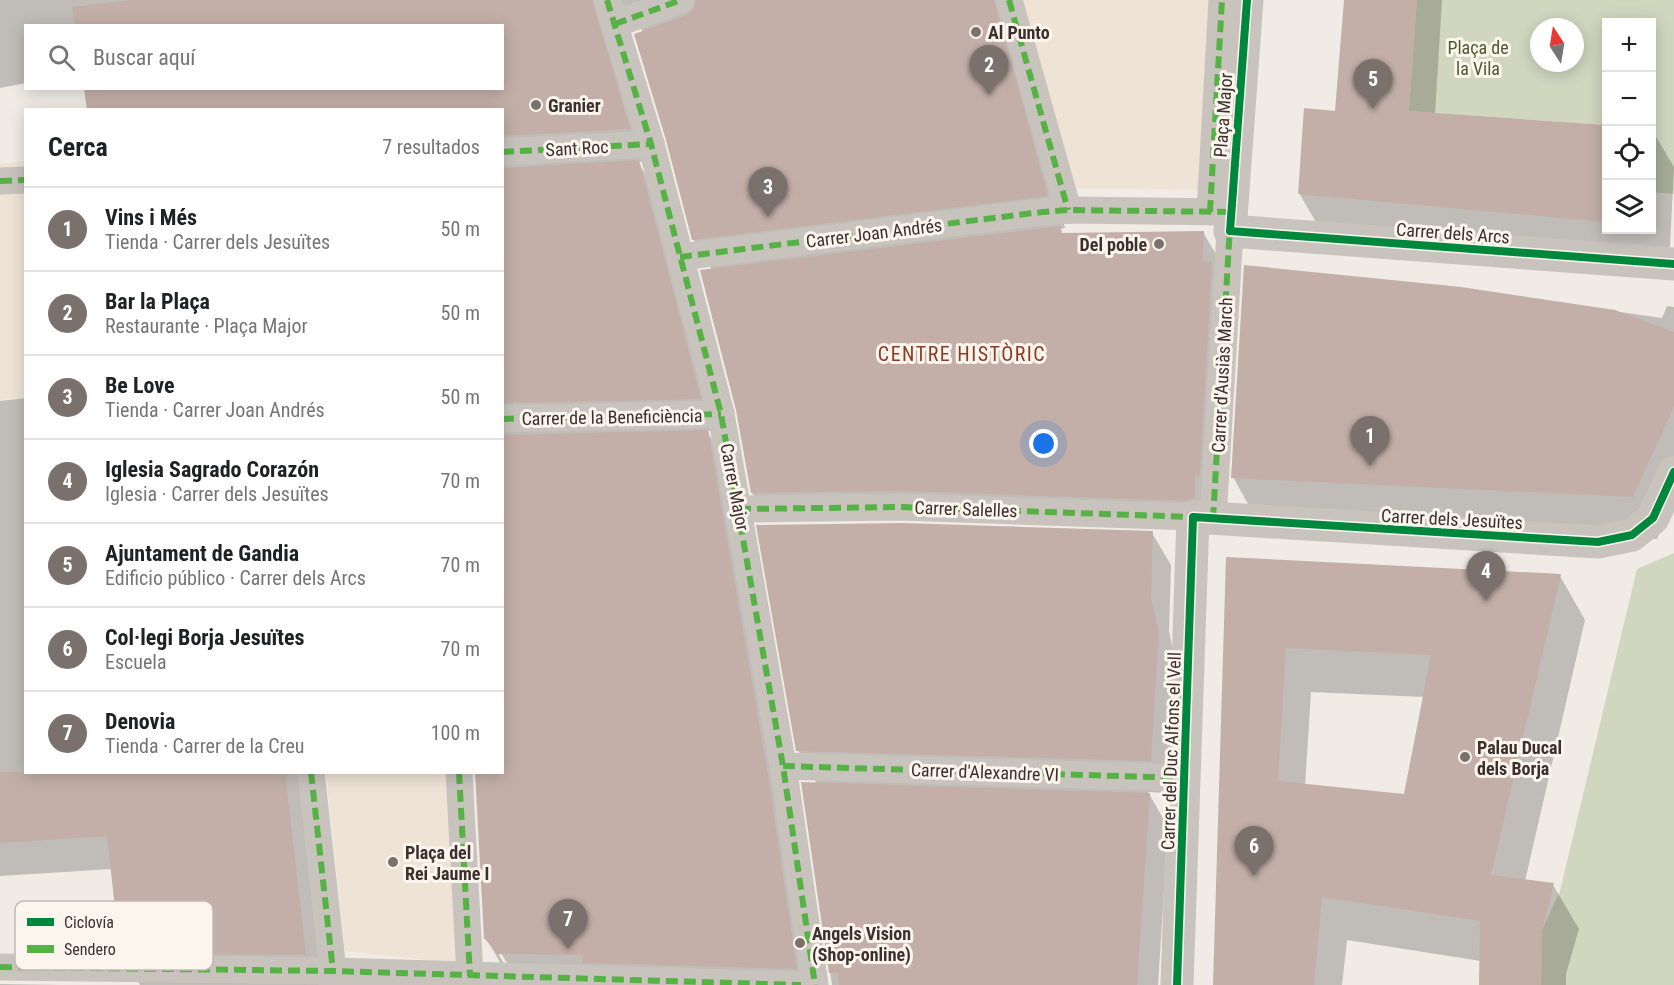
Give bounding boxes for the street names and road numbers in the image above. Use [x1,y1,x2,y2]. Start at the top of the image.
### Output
street label: Plaça Major [1210,72,1236,158]
street label: Sant Roc [545,136,609,160]
street label: Carrer Joan Andrés [805,214,943,252]
street label: Carrer dels Arcs [1396,219,1510,247]
street label: Carrer d'Ausiàs March [1207,297,1237,453]
street label: Carrer de la Beneficiència [521,405,703,429]
street label: Carrer Major [716,442,754,533]
street label: Carrer Salelles [914,497,1018,521]
street label: Carrer dels Jesuïtes [1381,505,1523,533]
street label: Carrer del Duc Alfons el Vell [1157,652,1185,850]
street label: Carrer d'Alexandre VI [911,759,1059,785]

